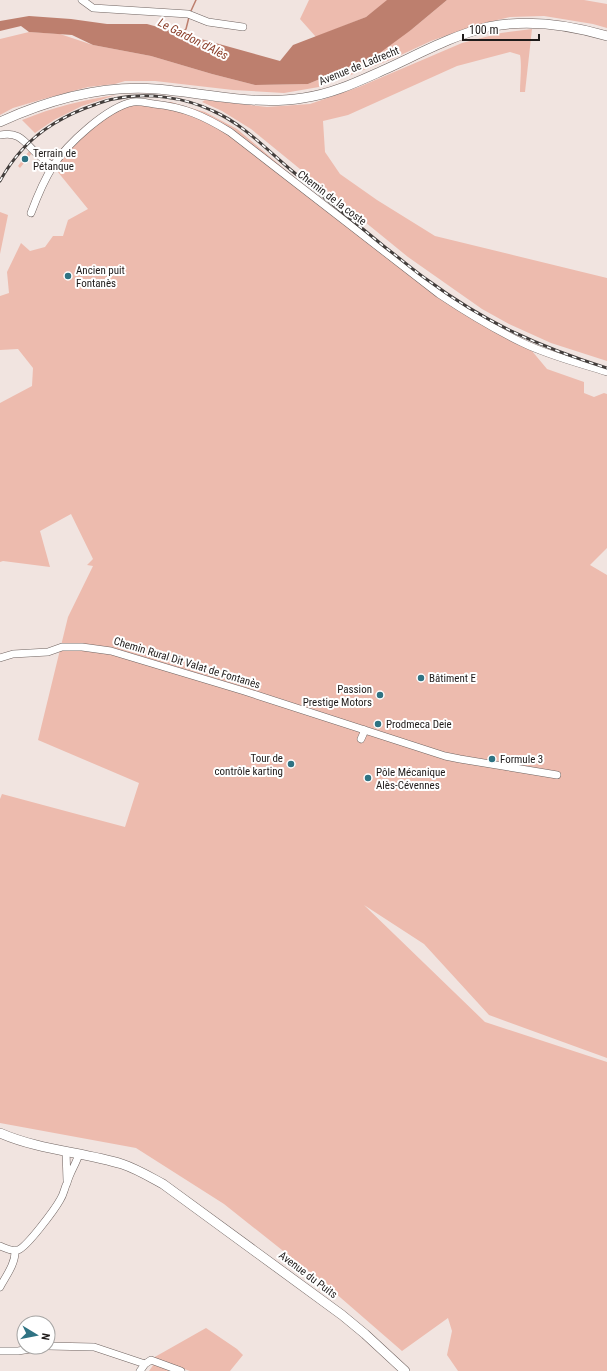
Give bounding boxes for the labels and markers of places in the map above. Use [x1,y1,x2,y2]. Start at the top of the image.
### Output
place label: Terrain de Pétanque [33,147,76,173]
marker: Terrain de Pétanque [20,154,30,164]
place label: Ancien puit Fontanès [76,264,125,290]
marker: Ancien puit Fontanès [63,271,73,281]
place label: Bâtiment E [429,672,477,685]
marker: Bâtiment E [416,673,426,683]
place label: Passion Prestige Motors [303,683,372,709]
marker: Passion Prestige Motors [375,690,385,700]
place label: Prodmeca Deie [386,718,452,731]
marker: Prodmeca Deie [373,719,383,729]
place label: Tour de contrôle karting [214,752,283,778]
place label: Formule 3 [500,753,543,766]
marker: Formule 3 [487,754,497,764]
marker: Tour de contrôle karting [286,759,296,769]
place label: Pôle Mécanique Alès-Cévennes [376,766,445,792]
marker: Pôle Mécanique Alès-Cévennes [363,773,373,783]

